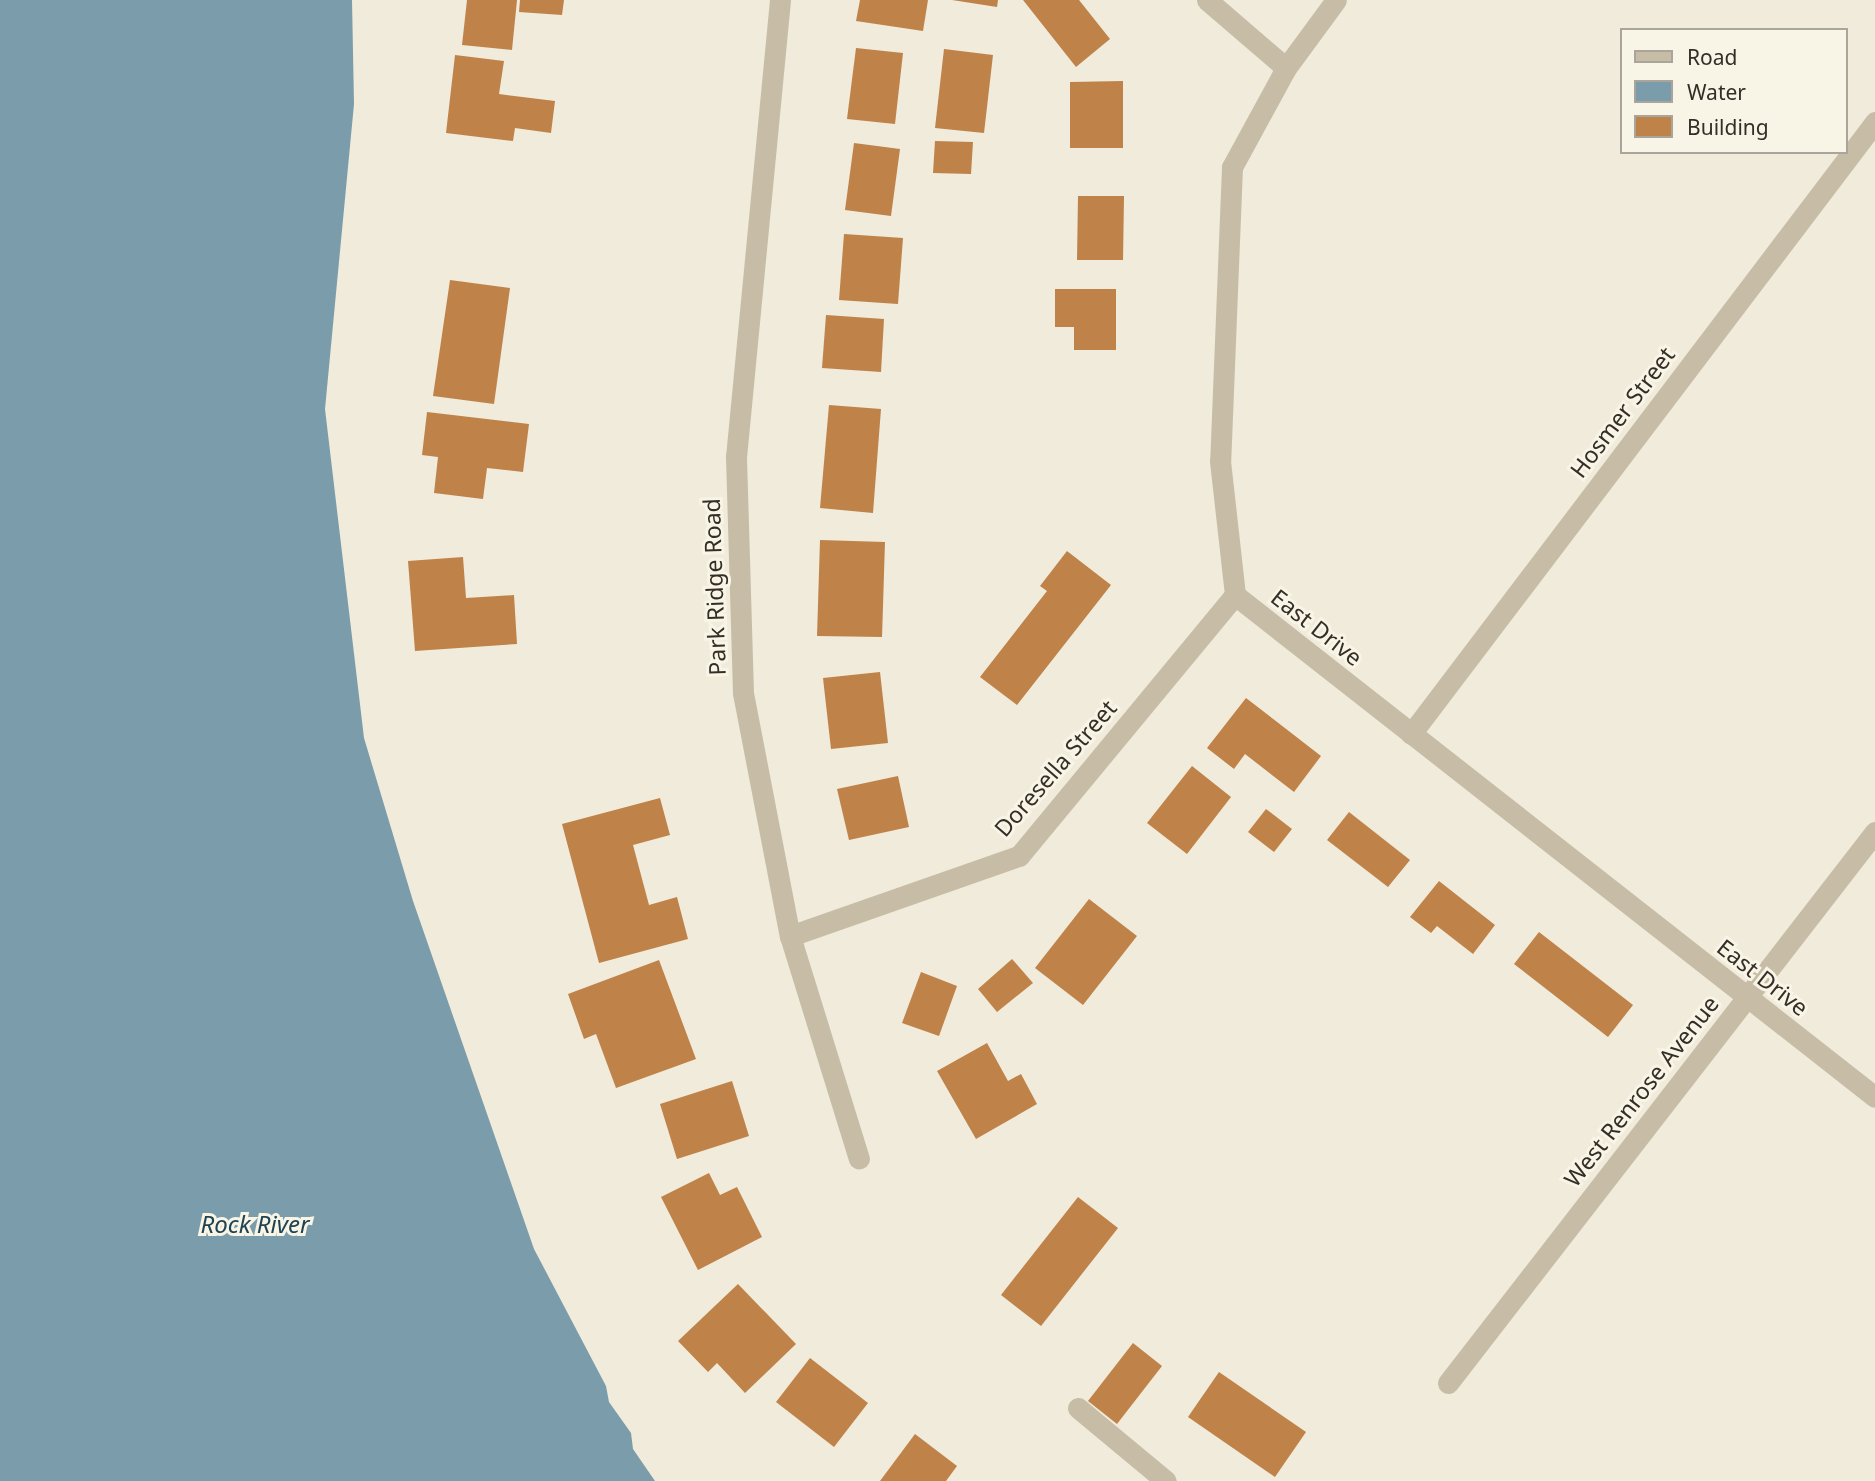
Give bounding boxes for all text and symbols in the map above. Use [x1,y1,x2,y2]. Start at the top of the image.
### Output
legend [1619,28,1847,154]
text: Road [1687,43,1737,71]
text: Water [1687,78,1746,106]
text: Building [1687,113,1769,141]
street label: Hosmer Street [1564,341,1680,483]
street label: Park Ridge Road [697,498,731,676]
street label: East Drive [1266,583,1368,671]
street label: Doresella Street [988,694,1122,842]
street label: East Drive [1712,933,1814,1021]
street label: West Renrose Avenue [1558,990,1724,1192]
water label: Rock River [201,1210,309,1238]

